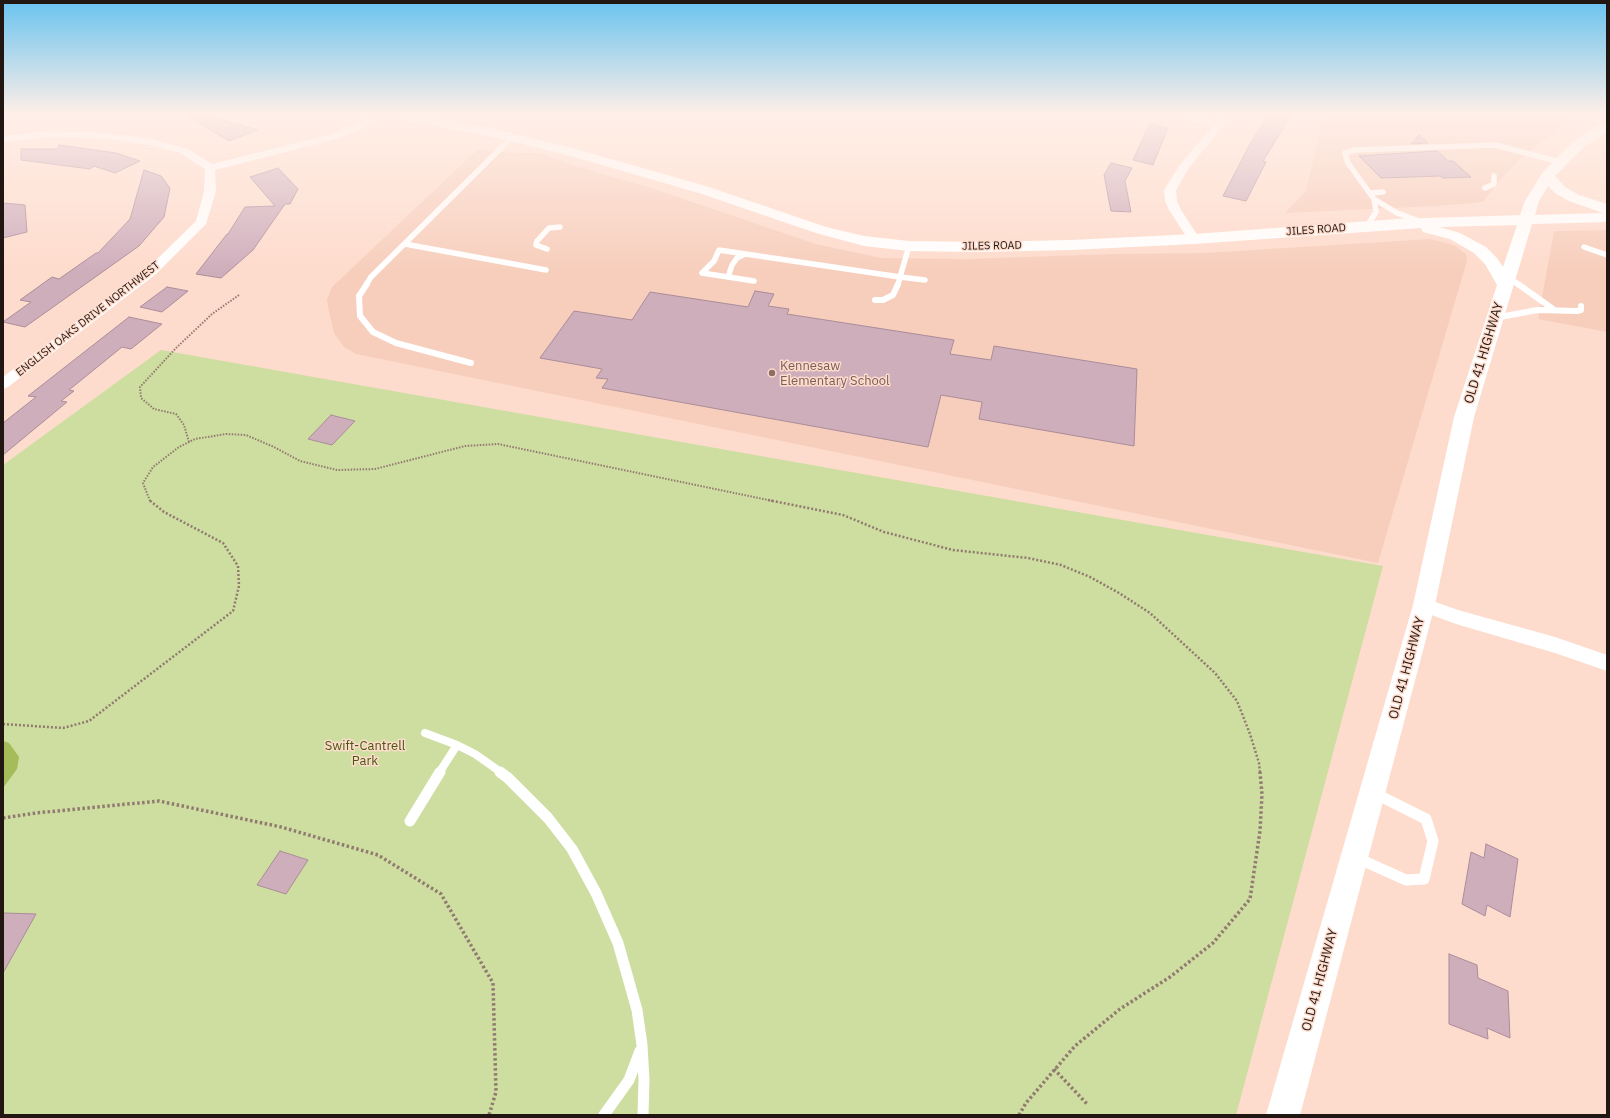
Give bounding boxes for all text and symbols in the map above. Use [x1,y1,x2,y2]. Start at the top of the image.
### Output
street label: JILES ROAD [1286,221,1346,239]
street label: JILES ROAD [962,239,1022,253]
street label: ENGLISH OAKS DRIVE NORTHWEST [13,259,163,379]
street label: OLD 41 HIGHWAY [1461,300,1507,406]
place label: Kennesaw Elementary School [780,358,890,389]
marker: Kennesaw Elementary School [767,368,777,378]
street label: OLD 41 HIGHWAY [1386,615,1428,721]
park label: Swift-Cantrell Park [325,738,405,769]
street label: OLD 41 HIGHWAY [1299,927,1341,1033]

